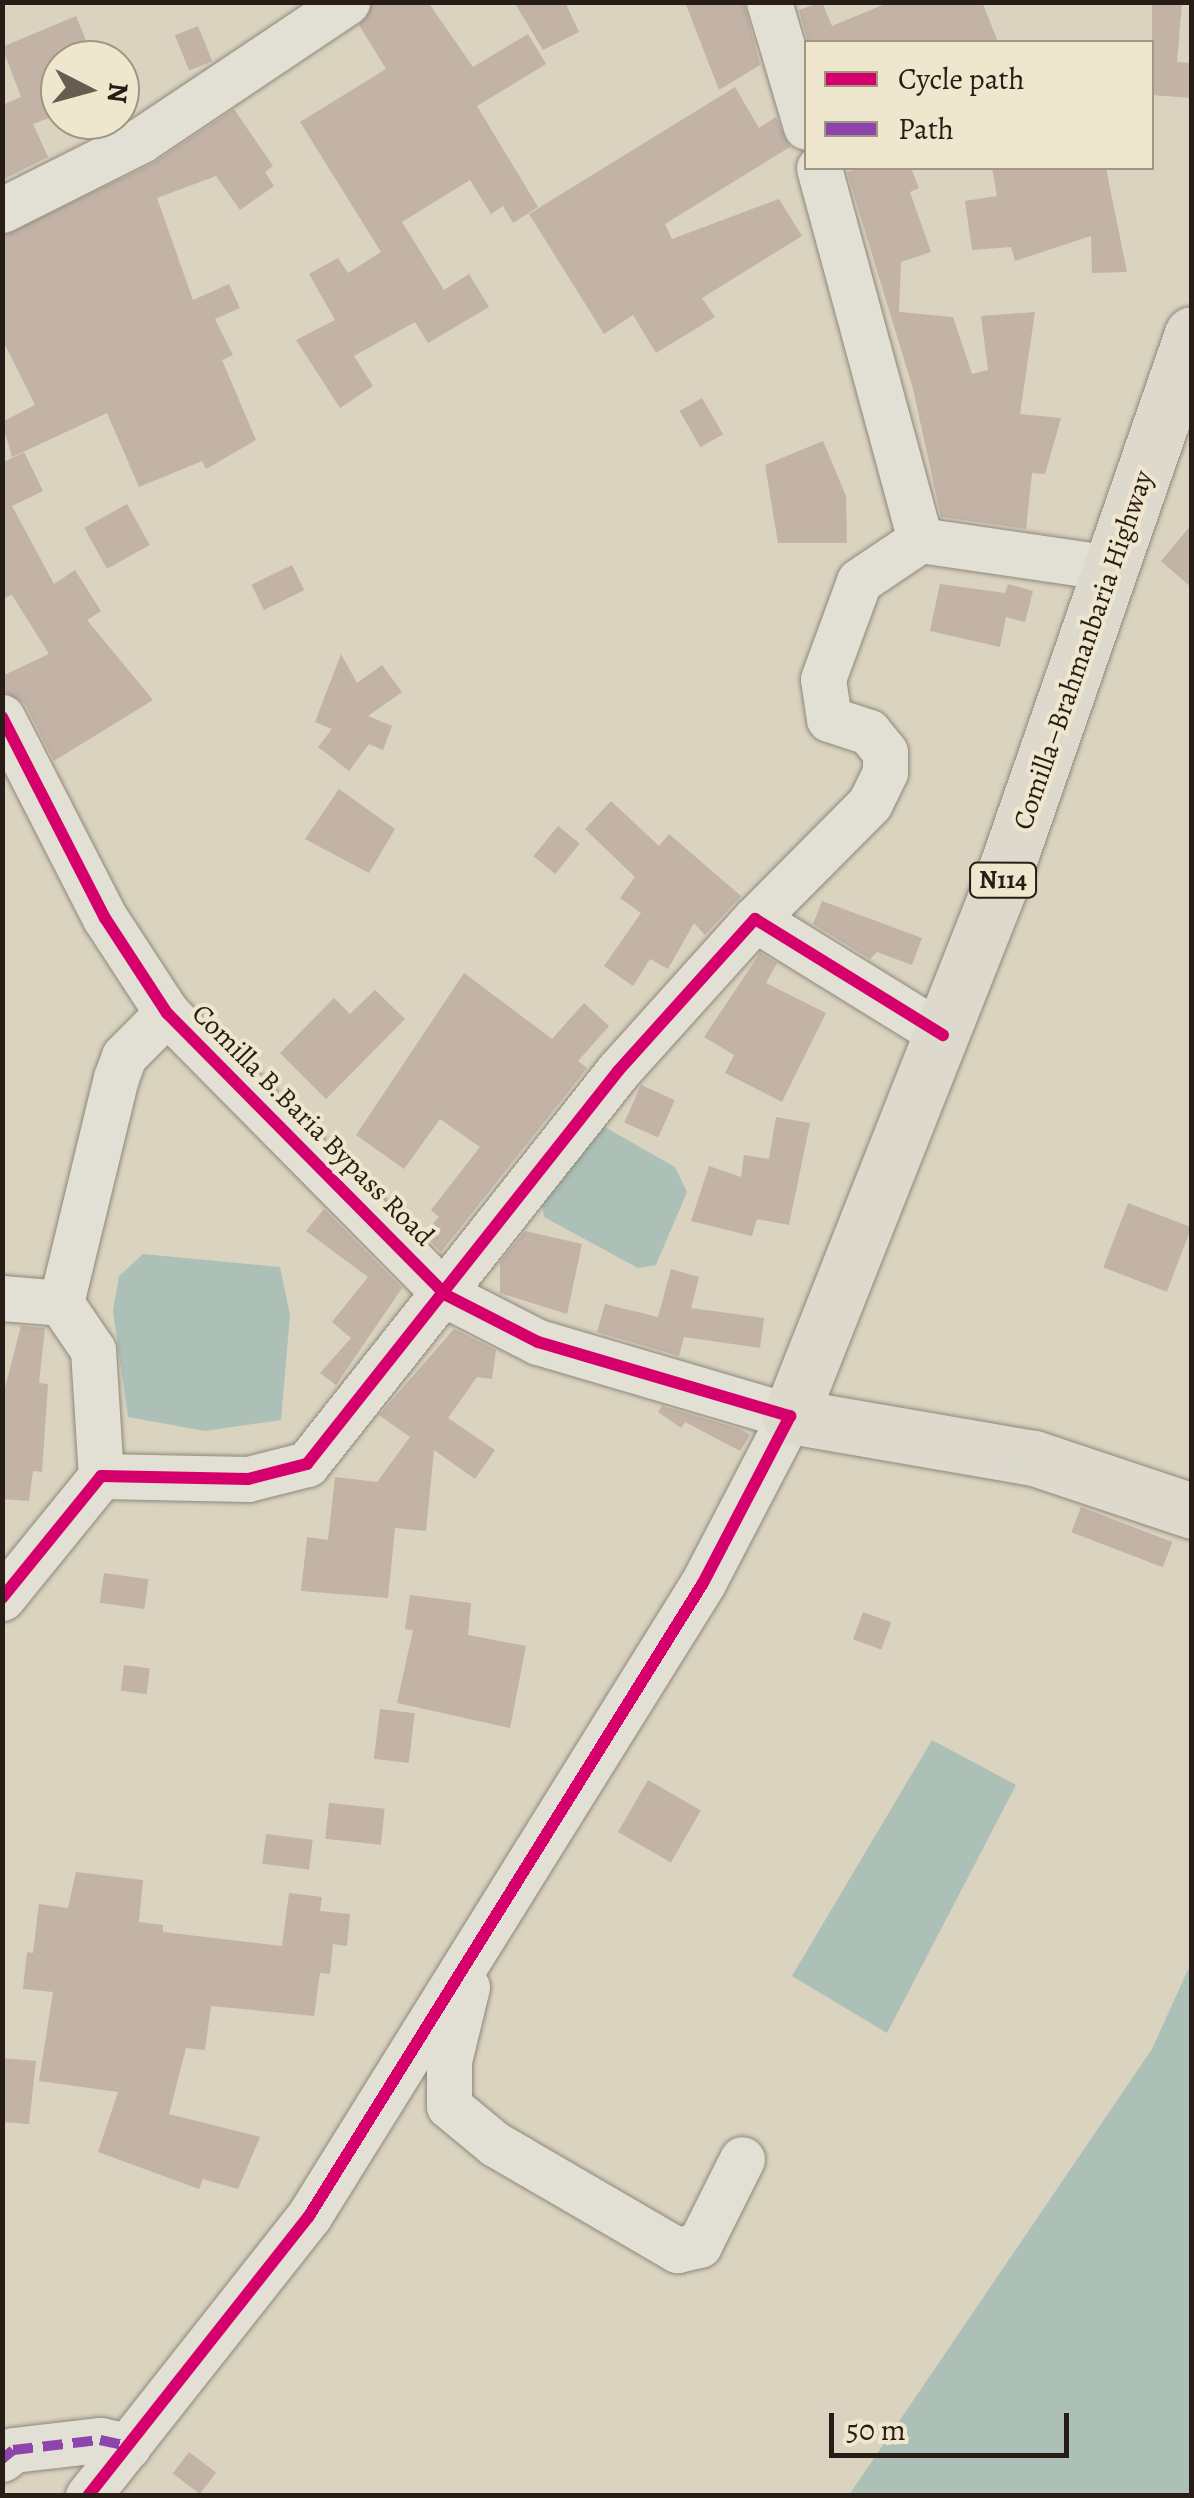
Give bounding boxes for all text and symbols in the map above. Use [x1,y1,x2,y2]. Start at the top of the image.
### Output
north arrow [40,40,140,140]
legend [804,40,1154,170]
text: Cycle path [898,59,1025,99]
text: N [98,81,138,105]
text: Path [898,109,954,149]
street label: Comilla–Brahmanbaria Highway [1006,466,1160,834]
road number: N114 [968,860,1038,900]
street label: Comilla B.Baria Bypass Road [185,997,441,1253]
scale bar [834,2393,1074,2455]
text: 50 m [846,2410,906,2450]

